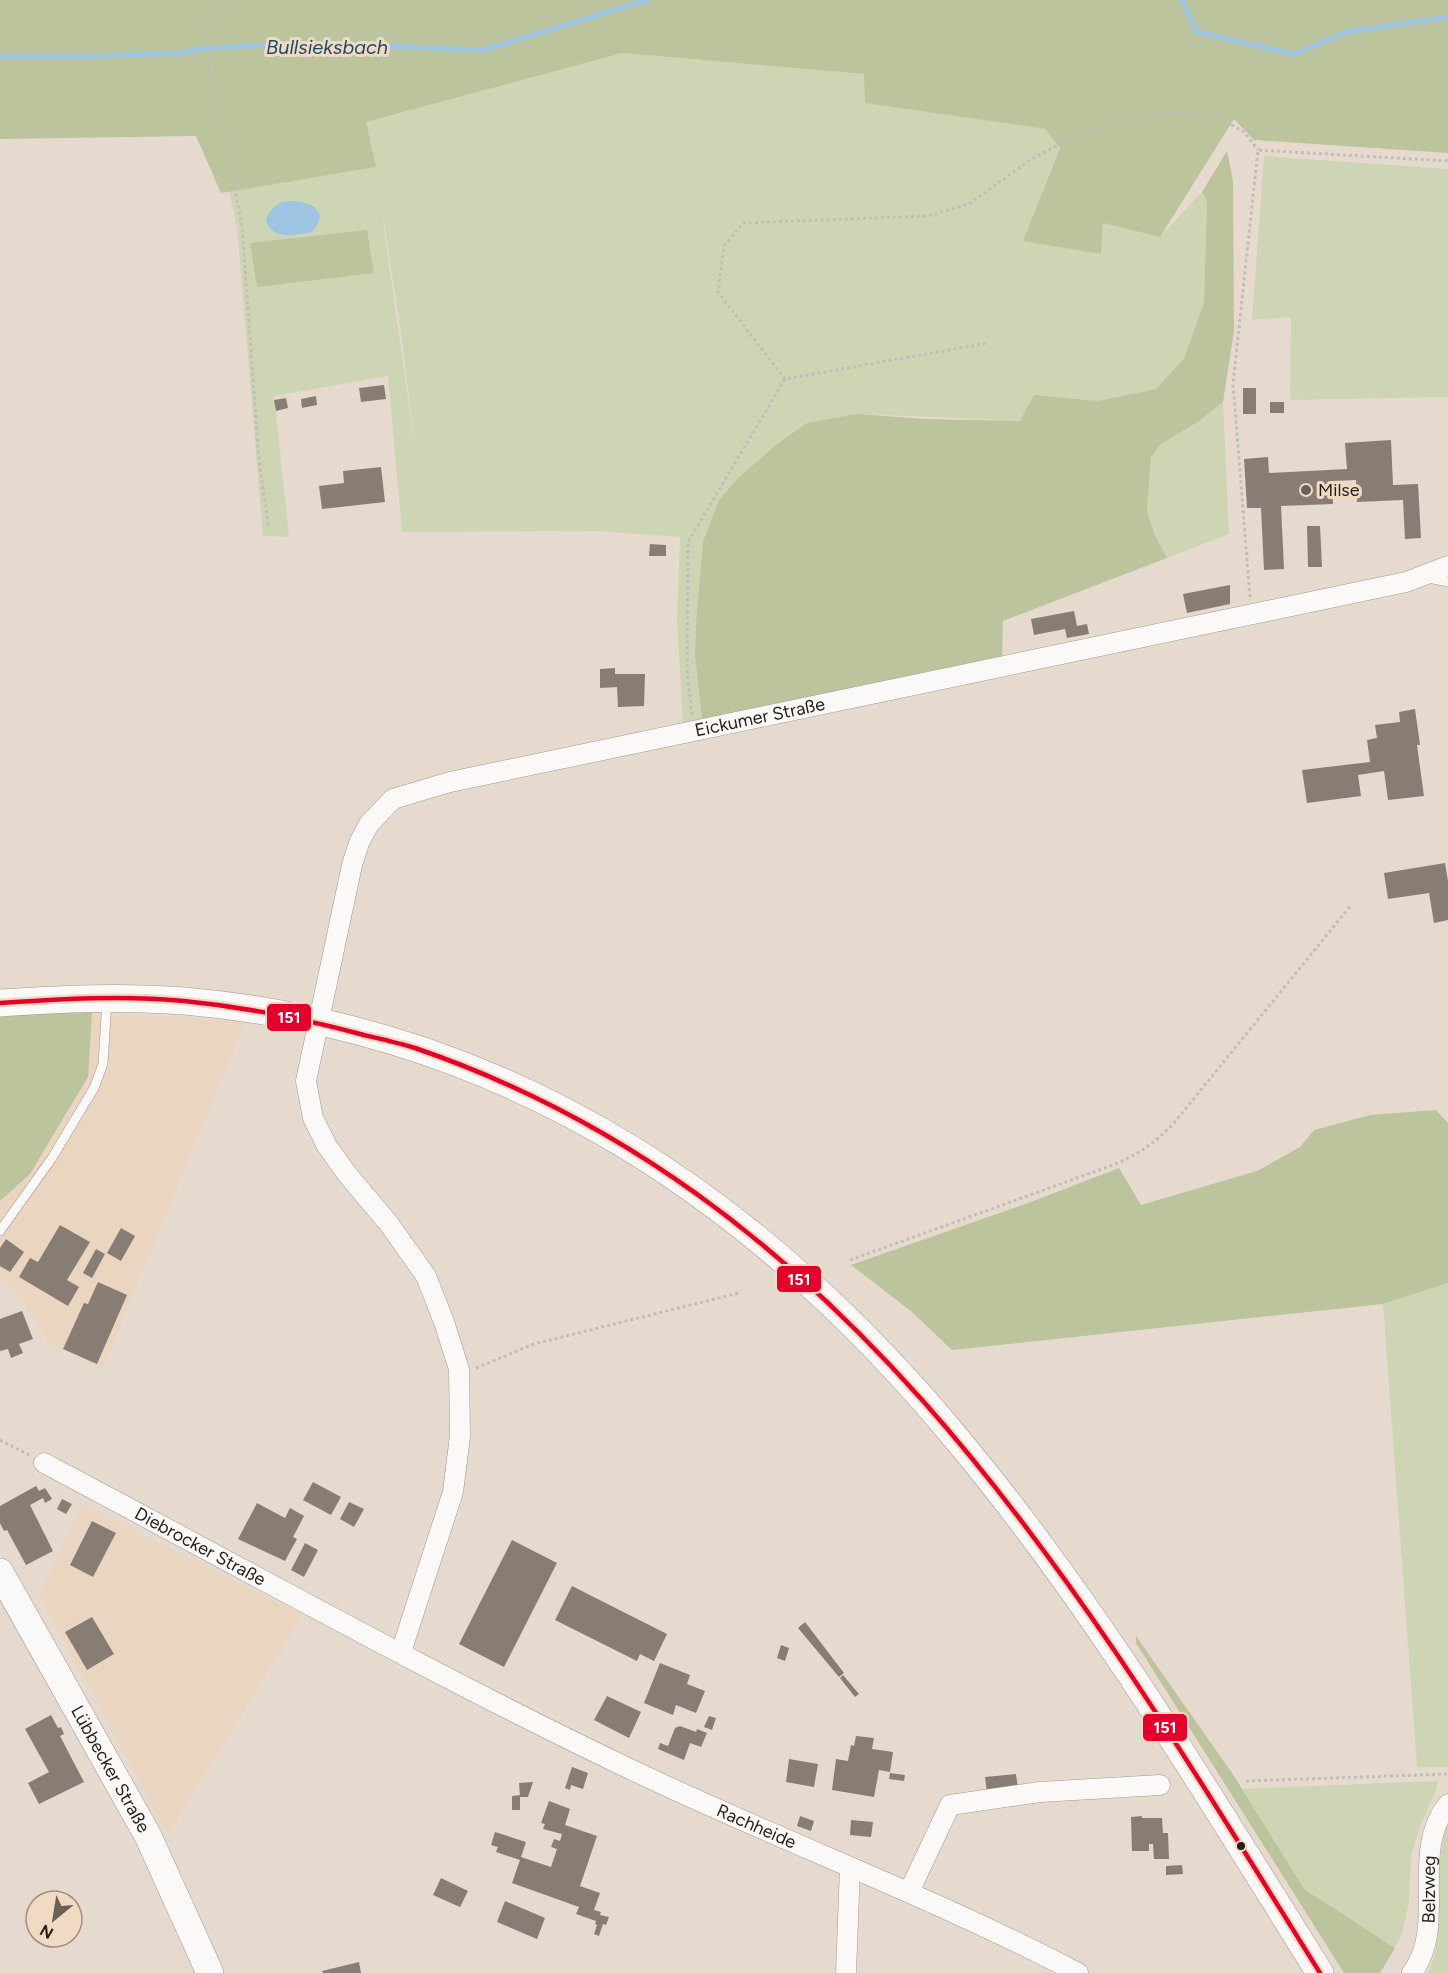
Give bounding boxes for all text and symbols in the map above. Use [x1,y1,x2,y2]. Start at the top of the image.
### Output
water label: Bullsieksbach [266,35,388,59]
place label: Milse [1318,479,1360,501]
marker: Milse [1299,483,1313,497]
street label: Eickumer Straße [693,693,827,741]
line badge: 151 [266,1003,312,1032]
text: 151 [278,1008,300,1027]
line badge: 151 [776,1265,822,1293]
text: 151 [788,1270,810,1289]
street label: Diebrocker Straße [131,1502,269,1591]
street label: Lübbecker Straße [66,1702,155,1837]
line badge: 151 [1142,1713,1188,1742]
text: 151 [1154,1718,1176,1737]
street label: Rachheide [713,1799,800,1853]
unlabelled marker [1235,1840,1247,1852]
street label: Belzweg [1417,1855,1441,1924]
north arrow [24,1889,84,1949]
text: N [37,1920,57,1943]

